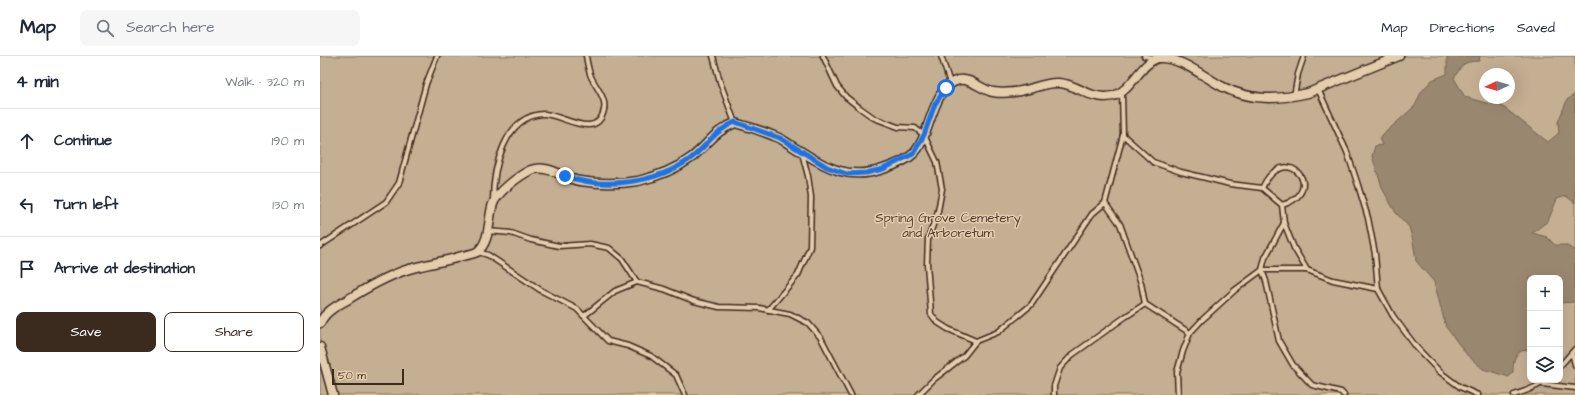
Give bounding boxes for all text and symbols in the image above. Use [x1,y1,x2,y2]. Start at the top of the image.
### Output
search box [80,10,360,46]
text: Map [20,14,56,41]
icon: search [94,17,116,39]
text: Search here [126,17,215,38]
text: Map [1381,18,1408,38]
text: Directions [1430,18,1495,38]
text: Saved [1517,18,1555,38]
north arrow [1479,68,1515,104]
text: 4 min [16,70,59,94]
text: Walk · 320 m [225,73,304,91]
route start [937,79,955,97]
icon: ahead [16,130,38,152]
text: Continue [54,130,112,151]
text: 190 m [271,132,304,150]
route end [556,167,574,185]
icon: left [16,194,38,216]
text: Turn left [54,194,118,215]
text: 130 m [272,196,304,214]
park label: Spring Grove Cemetery and Arboretum [875,209,1021,242]
icon: arrive [16,258,38,280]
text: Arrive at destination [54,258,195,279]
map controls [1527,275,1563,383]
button: + [1527,275,1563,311]
button: − [1527,311,1563,347]
button: Save [16,312,156,352]
button: Share [164,312,304,352]
button: layers [1527,347,1563,383]
scale bar [332,367,404,386]
text: 50 m [338,368,366,383]

